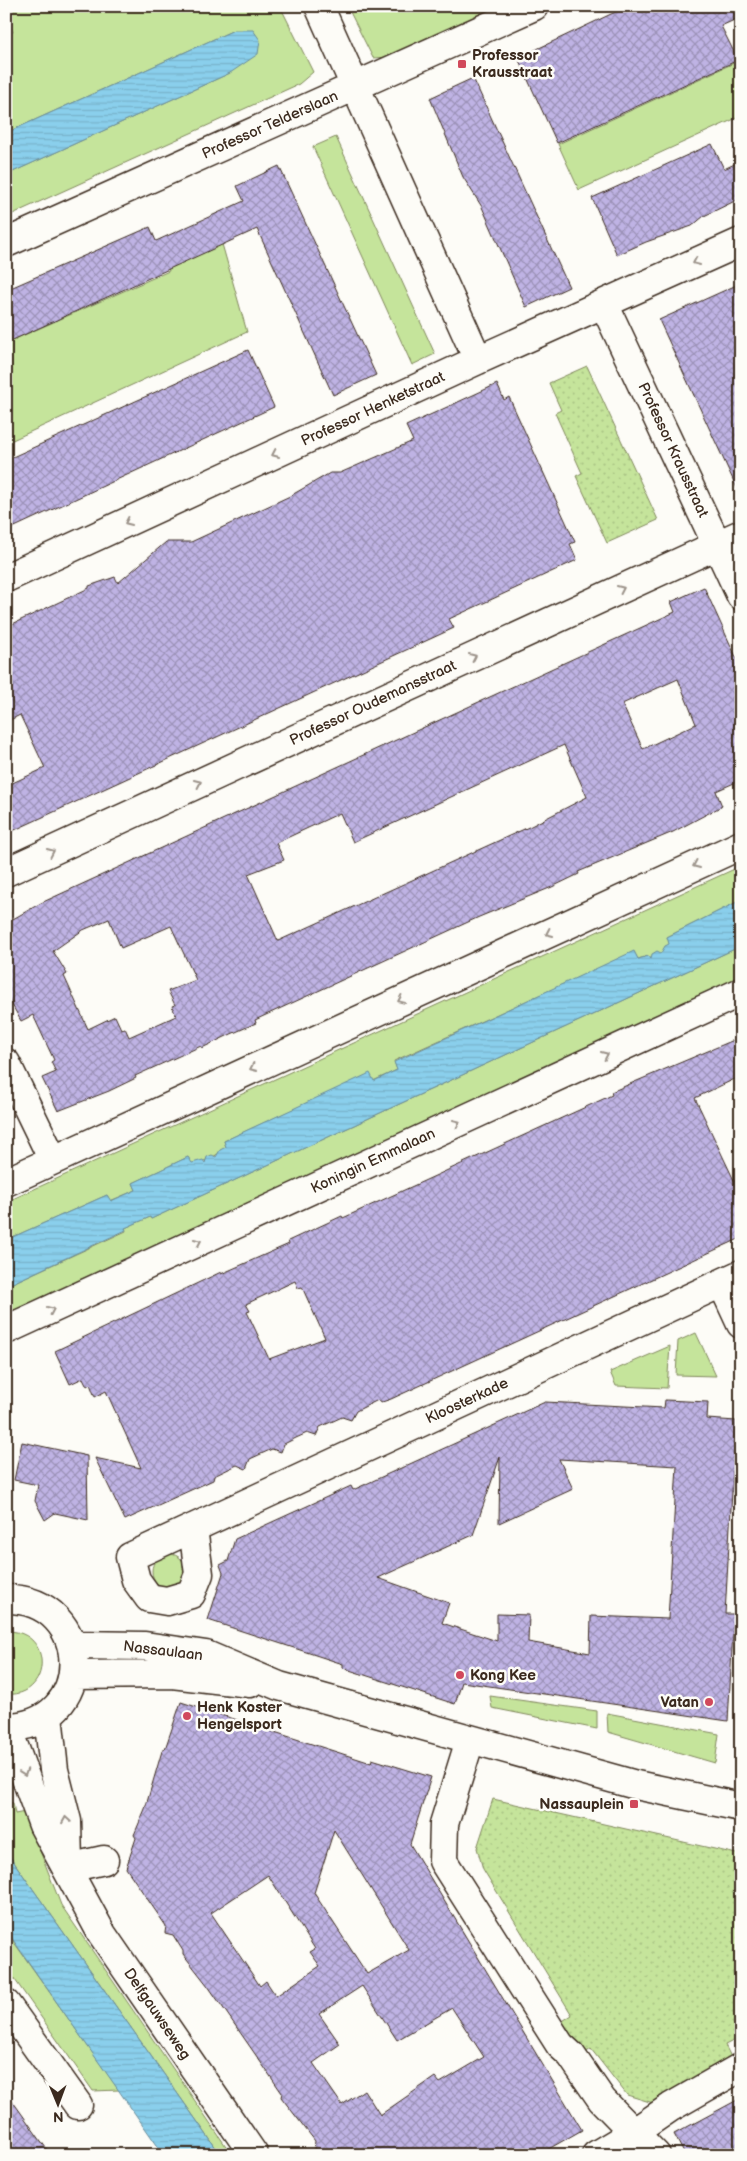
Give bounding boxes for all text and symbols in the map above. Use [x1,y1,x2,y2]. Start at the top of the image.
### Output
place label: Professor Krausstraat [472,46,552,82]
marker: Professor Krausstraat [456,58,468,70]
street label: Professor Telderslaan [199,86,341,164]
one-way arrow [693,256,702,266]
street label: Professor Henketstraat [298,367,448,451]
street label: Professor Krausstraat [633,380,713,521]
one-way arrow [271,448,280,458]
one-way arrow [124,516,133,526]
one-way arrow [616,585,625,596]
one-way arrow [468,653,477,663]
street label: Professor Oudemansstraat [287,656,460,750]
one-way arrow [193,779,202,790]
one-way arrow [45,848,54,858]
one-way arrow [692,859,701,870]
one-way arrow [545,926,554,937]
one-way arrow [397,994,406,1005]
one-way arrow [600,1050,609,1061]
one-way arrow [249,1062,258,1072]
one-way arrow [452,1118,461,1129]
street label: Koningin Emmalaan [308,1124,438,1198]
one-way arrow [193,1238,202,1248]
one-way arrow [45,1306,54,1316]
street label: Kloosterkade [423,1374,511,1428]
street label: Nassaulaan [122,1637,204,1665]
place label: Kong Kee [470,1666,536,1685]
marker: Kong Kee [454,1669,466,1681]
place label: Vatan [661,1693,699,1712]
marker: Vatan [703,1696,715,1708]
place label: Henk Koster Hengelsport [197,1698,283,1734]
marker: Henk Koster Hengelsport [181,1710,193,1722]
one-way arrow [18,1768,29,1777]
place label: Nassauplein [539,1795,624,1814]
marker: Nassauplein [628,1798,640,1810]
one-way arrow [61,1815,71,1824]
street label: Delfgauwseweg [119,1965,195,2063]
north arrow [32,2078,82,2128]
text: N [53,2108,64,2125]

